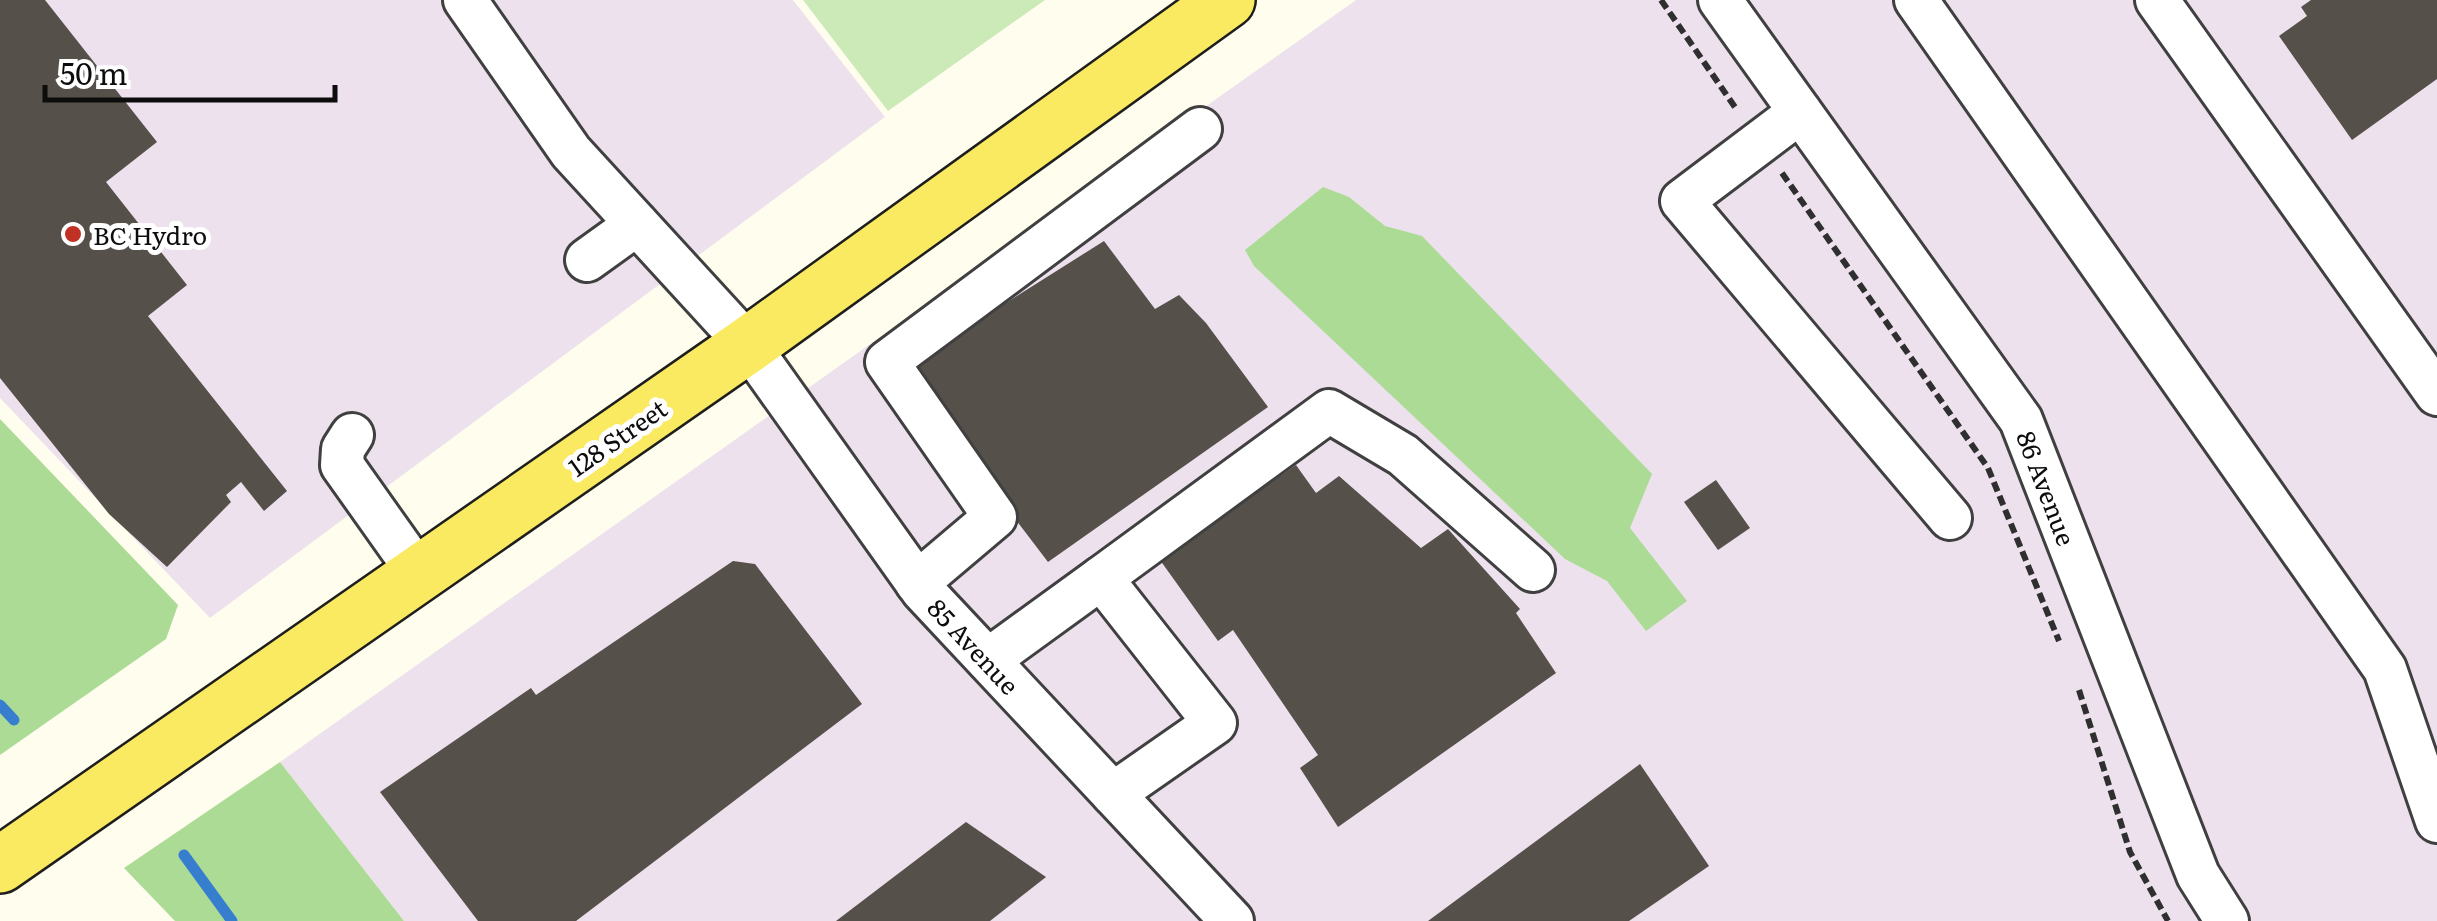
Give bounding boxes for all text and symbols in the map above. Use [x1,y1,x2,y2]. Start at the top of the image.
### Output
scale bar [45,40,335,102]
text: 50 m [60,50,128,94]
place label: BC Hydro [93,216,207,253]
marker: BC Hydro [62,223,84,245]
street label: 128 Street [560,389,674,485]
street label: 86 Avenue [2008,425,2086,551]
street label: 85 Avenue [920,590,1028,702]

